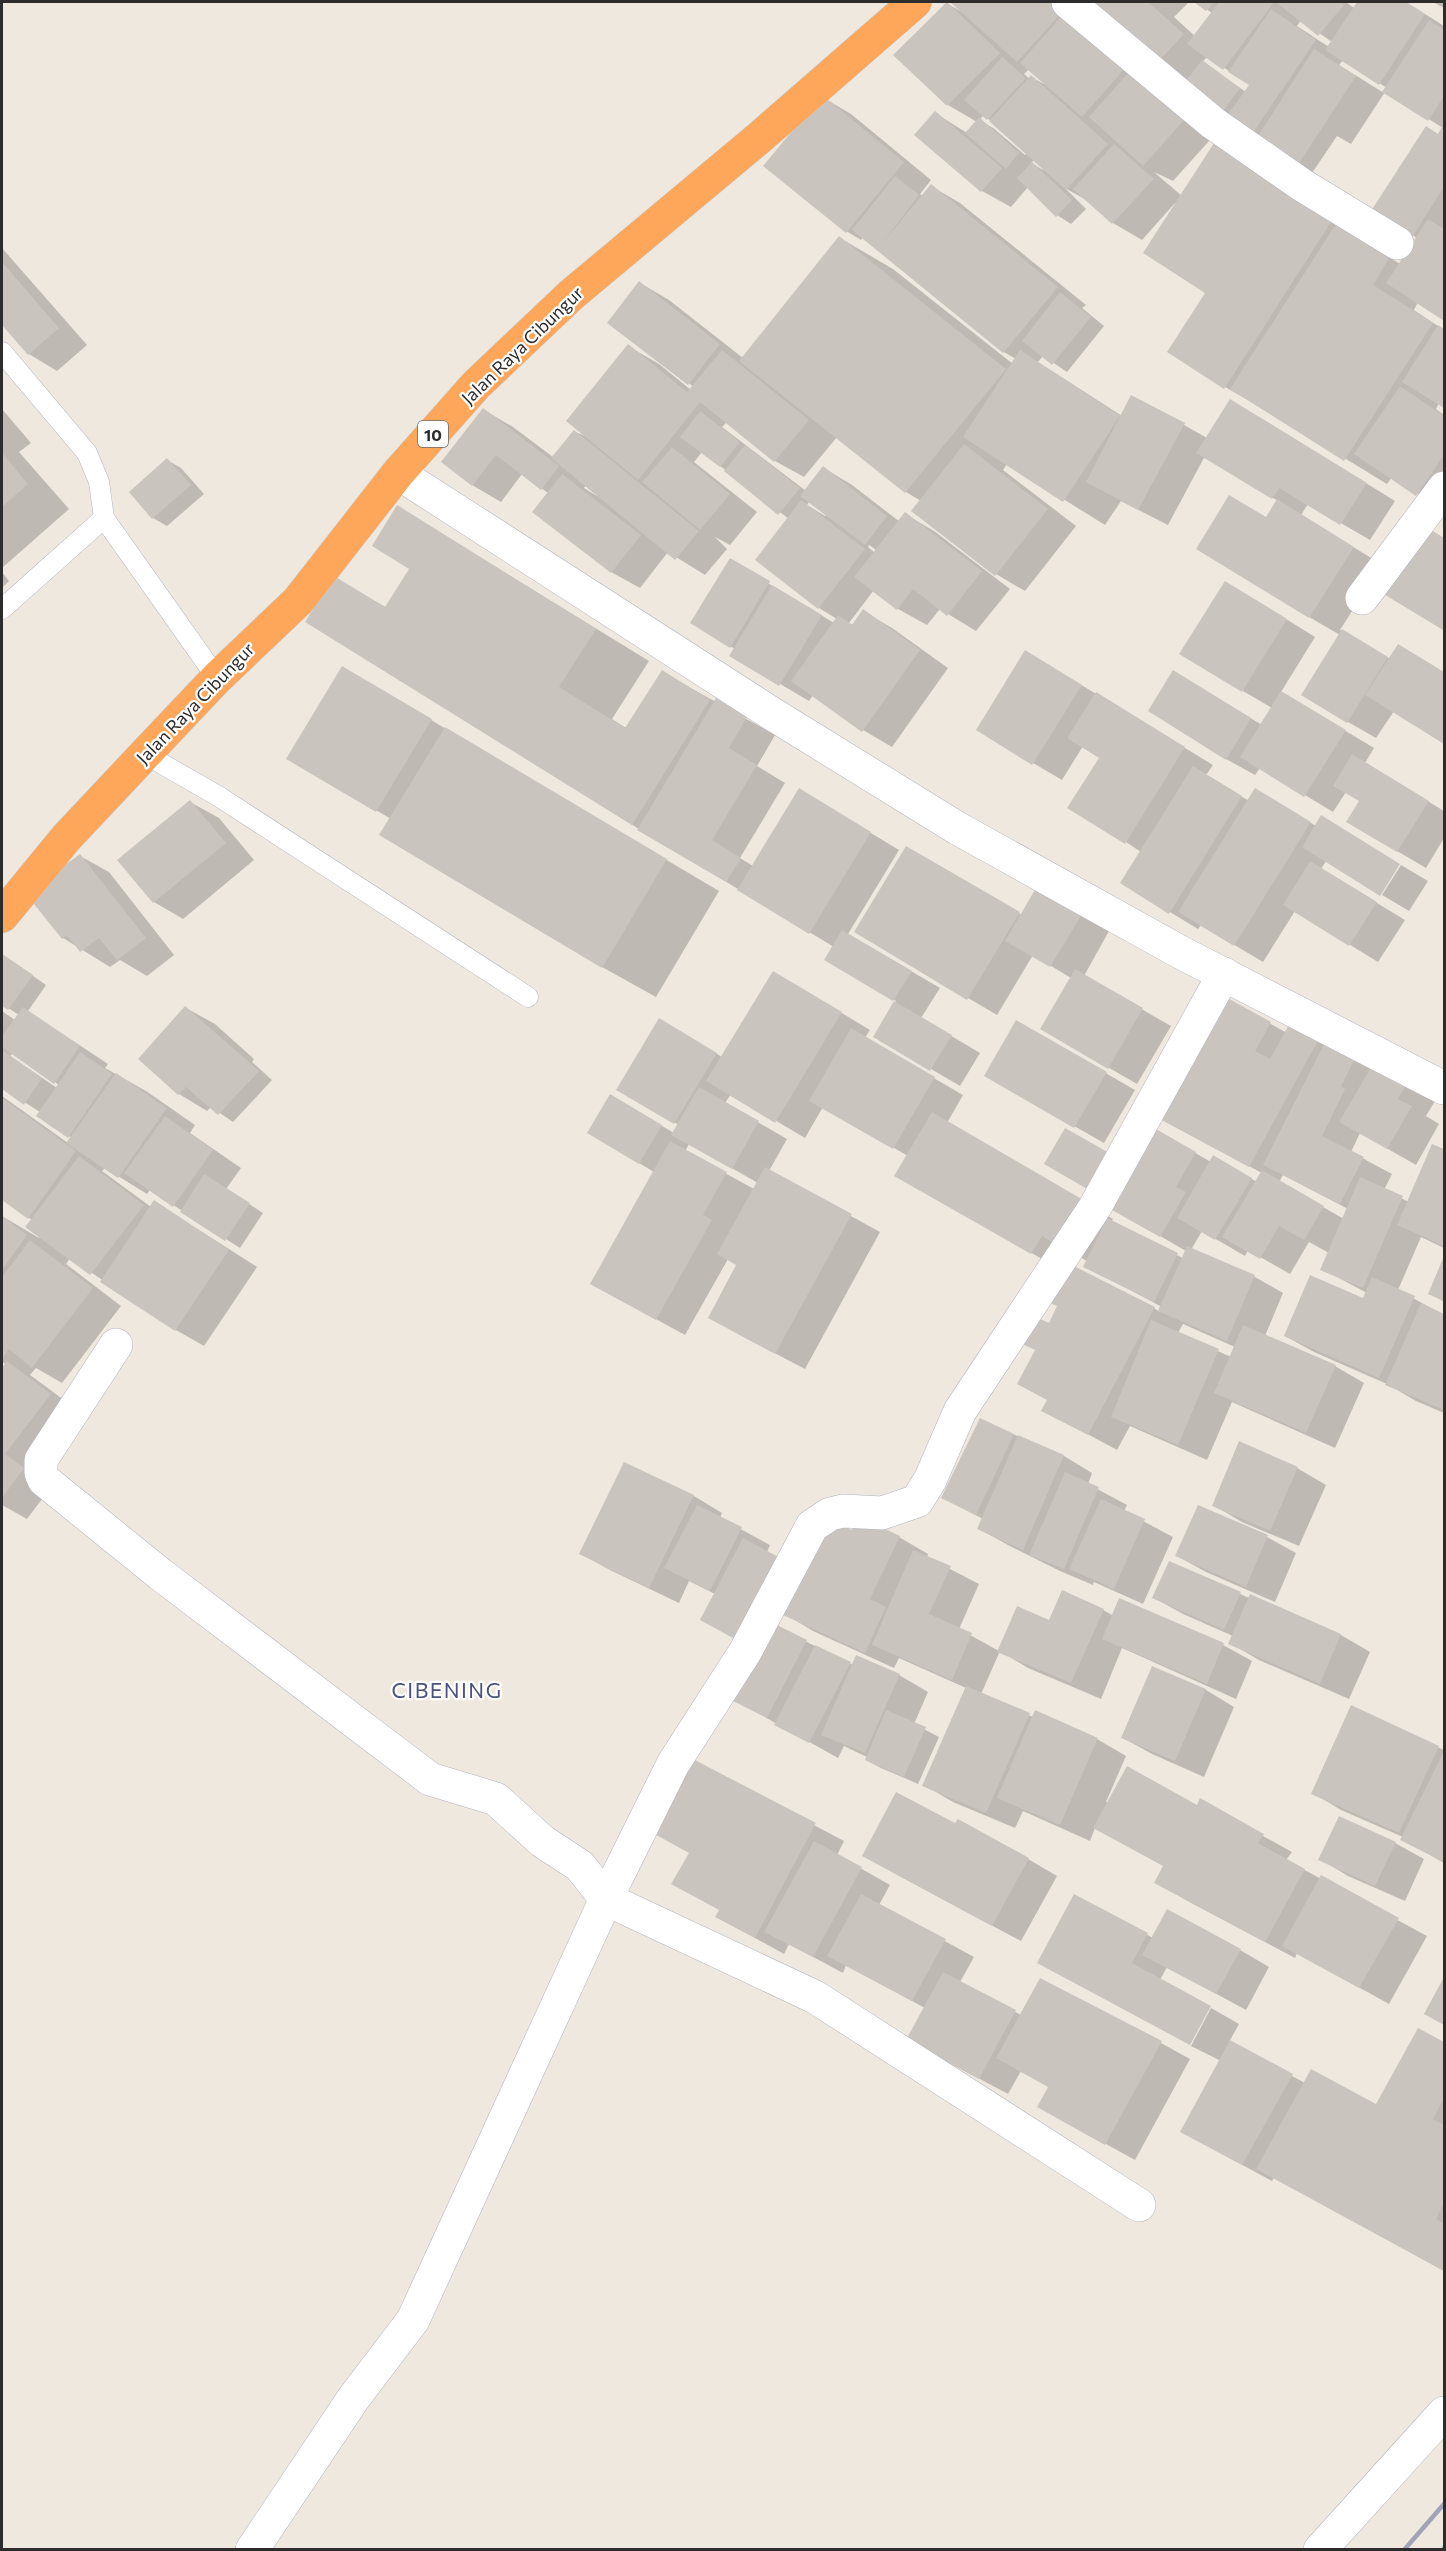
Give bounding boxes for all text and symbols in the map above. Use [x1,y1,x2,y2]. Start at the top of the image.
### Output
street label: Jalan Raya Cibungur [457,281,587,409]
road number: 10 [418,421,448,447]
street label: Jalan Raya Cibungur [131,638,259,768]
district label: CIBENING [391,1677,503,1702]

